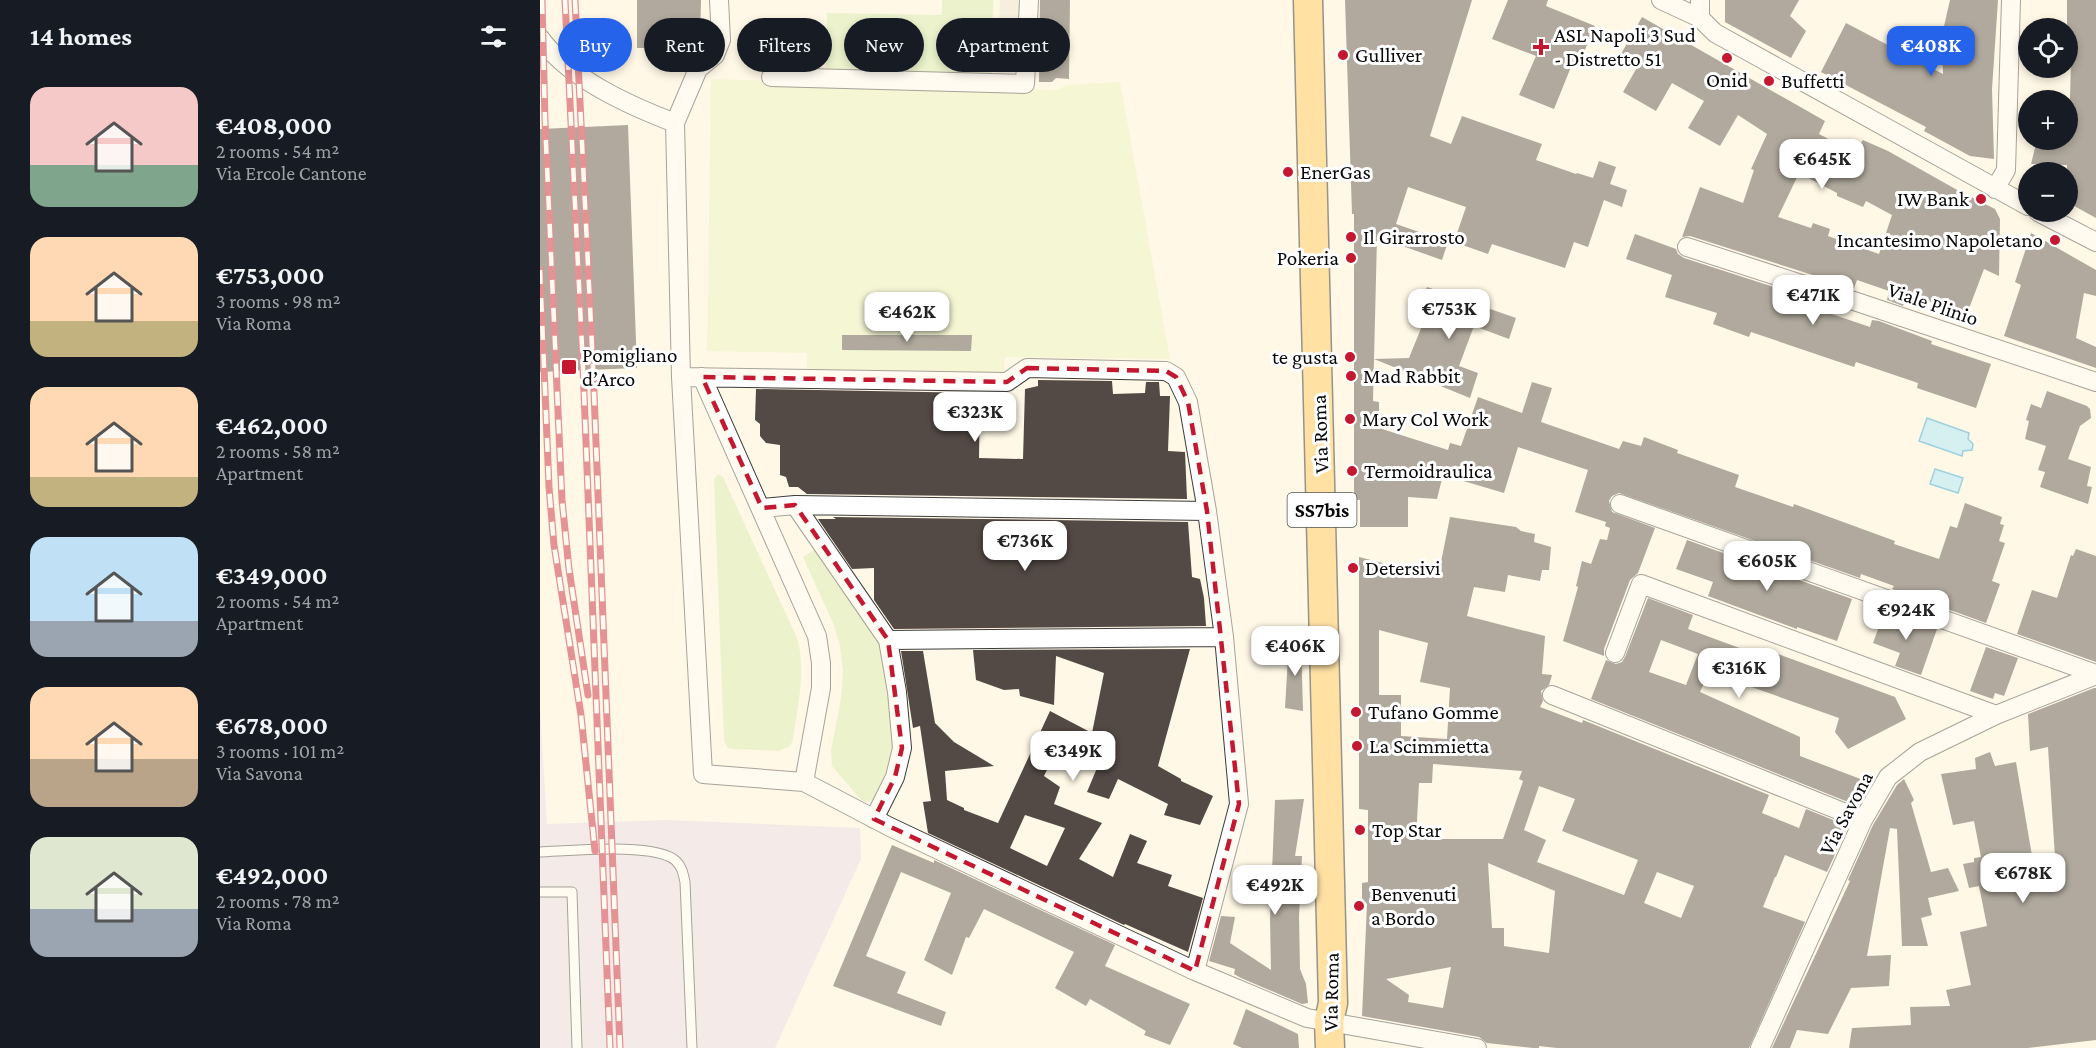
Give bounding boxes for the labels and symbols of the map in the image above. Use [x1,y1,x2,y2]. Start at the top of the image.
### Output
place label: ASL Napoli 3 Sud - Distretto 51 [1554,23,1696,71]
pin: €408K [1889,26,1973,77]
marker: ASL Napoli 3 Sud - Distretto 51 [1532,38,1550,56]
place label: Gulliver [1355,43,1423,67]
marker: Gulliver [1336,48,1350,62]
marker: Onid [1720,51,1734,65]
place label: Onid [1706,68,1748,92]
place label: Buffetti [1781,69,1845,93]
marker: Buffetti [1762,74,1776,88]
pin: €645K [1780,139,1864,190]
place label: EnerGas [1300,160,1371,184]
marker: EnerGas [1281,165,1295,179]
place label: IW Bank [1897,187,1969,211]
marker: IW Bank [1974,192,1988,206]
place label: Il Girarrosto [1363,225,1465,249]
place label: Incantesimo Napoletano [1837,228,2043,252]
marker: Il Girarrosto [1344,230,1358,244]
marker: Incantesimo Napoletano [2048,233,2062,247]
place label: Pokeria [1277,246,1339,270]
marker: Pokeria [1344,251,1358,265]
pin: €471K [1771,275,1855,326]
street label: Viale Plinio [1885,277,1981,331]
pin: €753K [1407,289,1491,340]
pin: €462K [865,292,949,343]
place label: Pomigliano d’Arco [582,343,678,391]
place label: te gusta [1272,345,1338,369]
marker: te gusta [1343,350,1357,364]
marker: Pomigliano d’Arco [560,358,578,376]
place label: Mad Rabbit [1363,364,1461,388]
marker: Mad Rabbit [1344,369,1358,383]
pin: €323K [933,392,1017,443]
street label: Via Roma [1307,394,1333,474]
place label: Mary Col Work [1362,407,1489,431]
marker: Mary Col Work [1343,412,1357,426]
place label: Termoidraulica [1364,459,1493,483]
marker: Termoidraulica [1345,464,1359,478]
road number: SS7bis [1288,493,1356,527]
pin: €736K [983,521,1067,572]
pin: €605K [1725,541,1809,592]
place label: Detersivi [1365,556,1441,580]
marker: Detersivi [1346,561,1360,575]
pin: €924K [1864,590,1948,641]
pin: €406K [1253,626,1337,677]
pin: €316K [1697,648,1781,699]
place label: Tufano Gomme [1368,700,1499,724]
marker: Tufano Gomme [1349,705,1363,719]
pin: €349K [1031,731,1115,782]
place label: La Scimmietta [1369,734,1489,758]
marker: La Scimmietta [1350,739,1364,753]
street label: Via Savona [1814,767,1878,859]
place label: Top Star [1372,818,1442,842]
marker: Top Star [1353,823,1367,837]
pin: €678K [1981,853,2065,904]
pin: €492K [1233,865,1317,916]
place label: Benvenuti a Bordo [1371,882,1457,930]
marker: Benvenuti a Bordo [1352,899,1366,913]
street label: Via Roma [1318,952,1344,1032]

